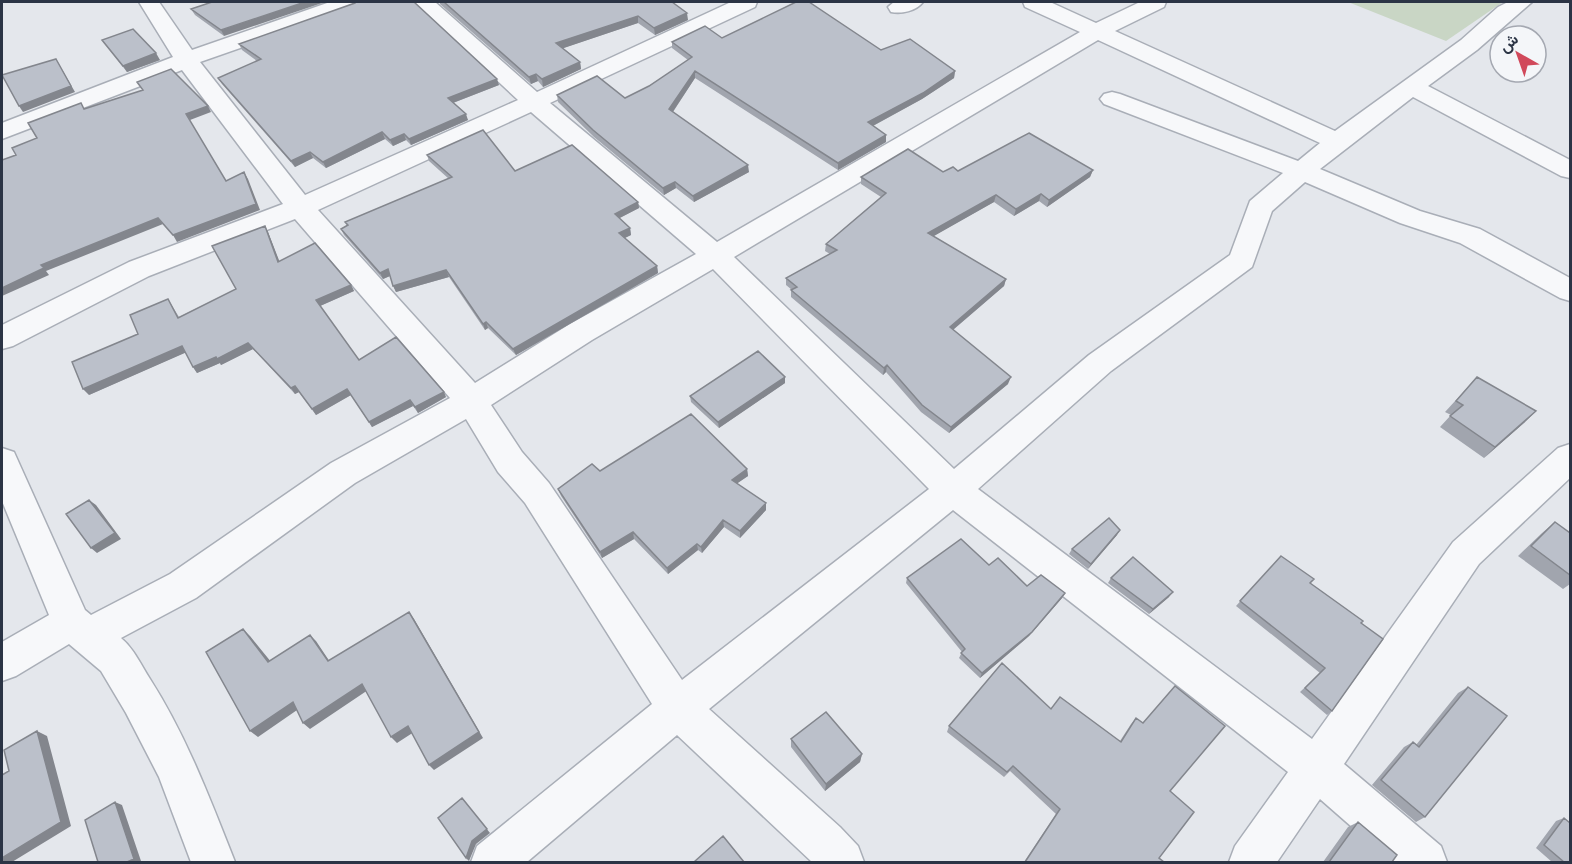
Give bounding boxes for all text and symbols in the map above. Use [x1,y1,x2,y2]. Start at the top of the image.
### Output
north arrow [1488,24,1548,84]
text: ش [1496,31,1522,56]

